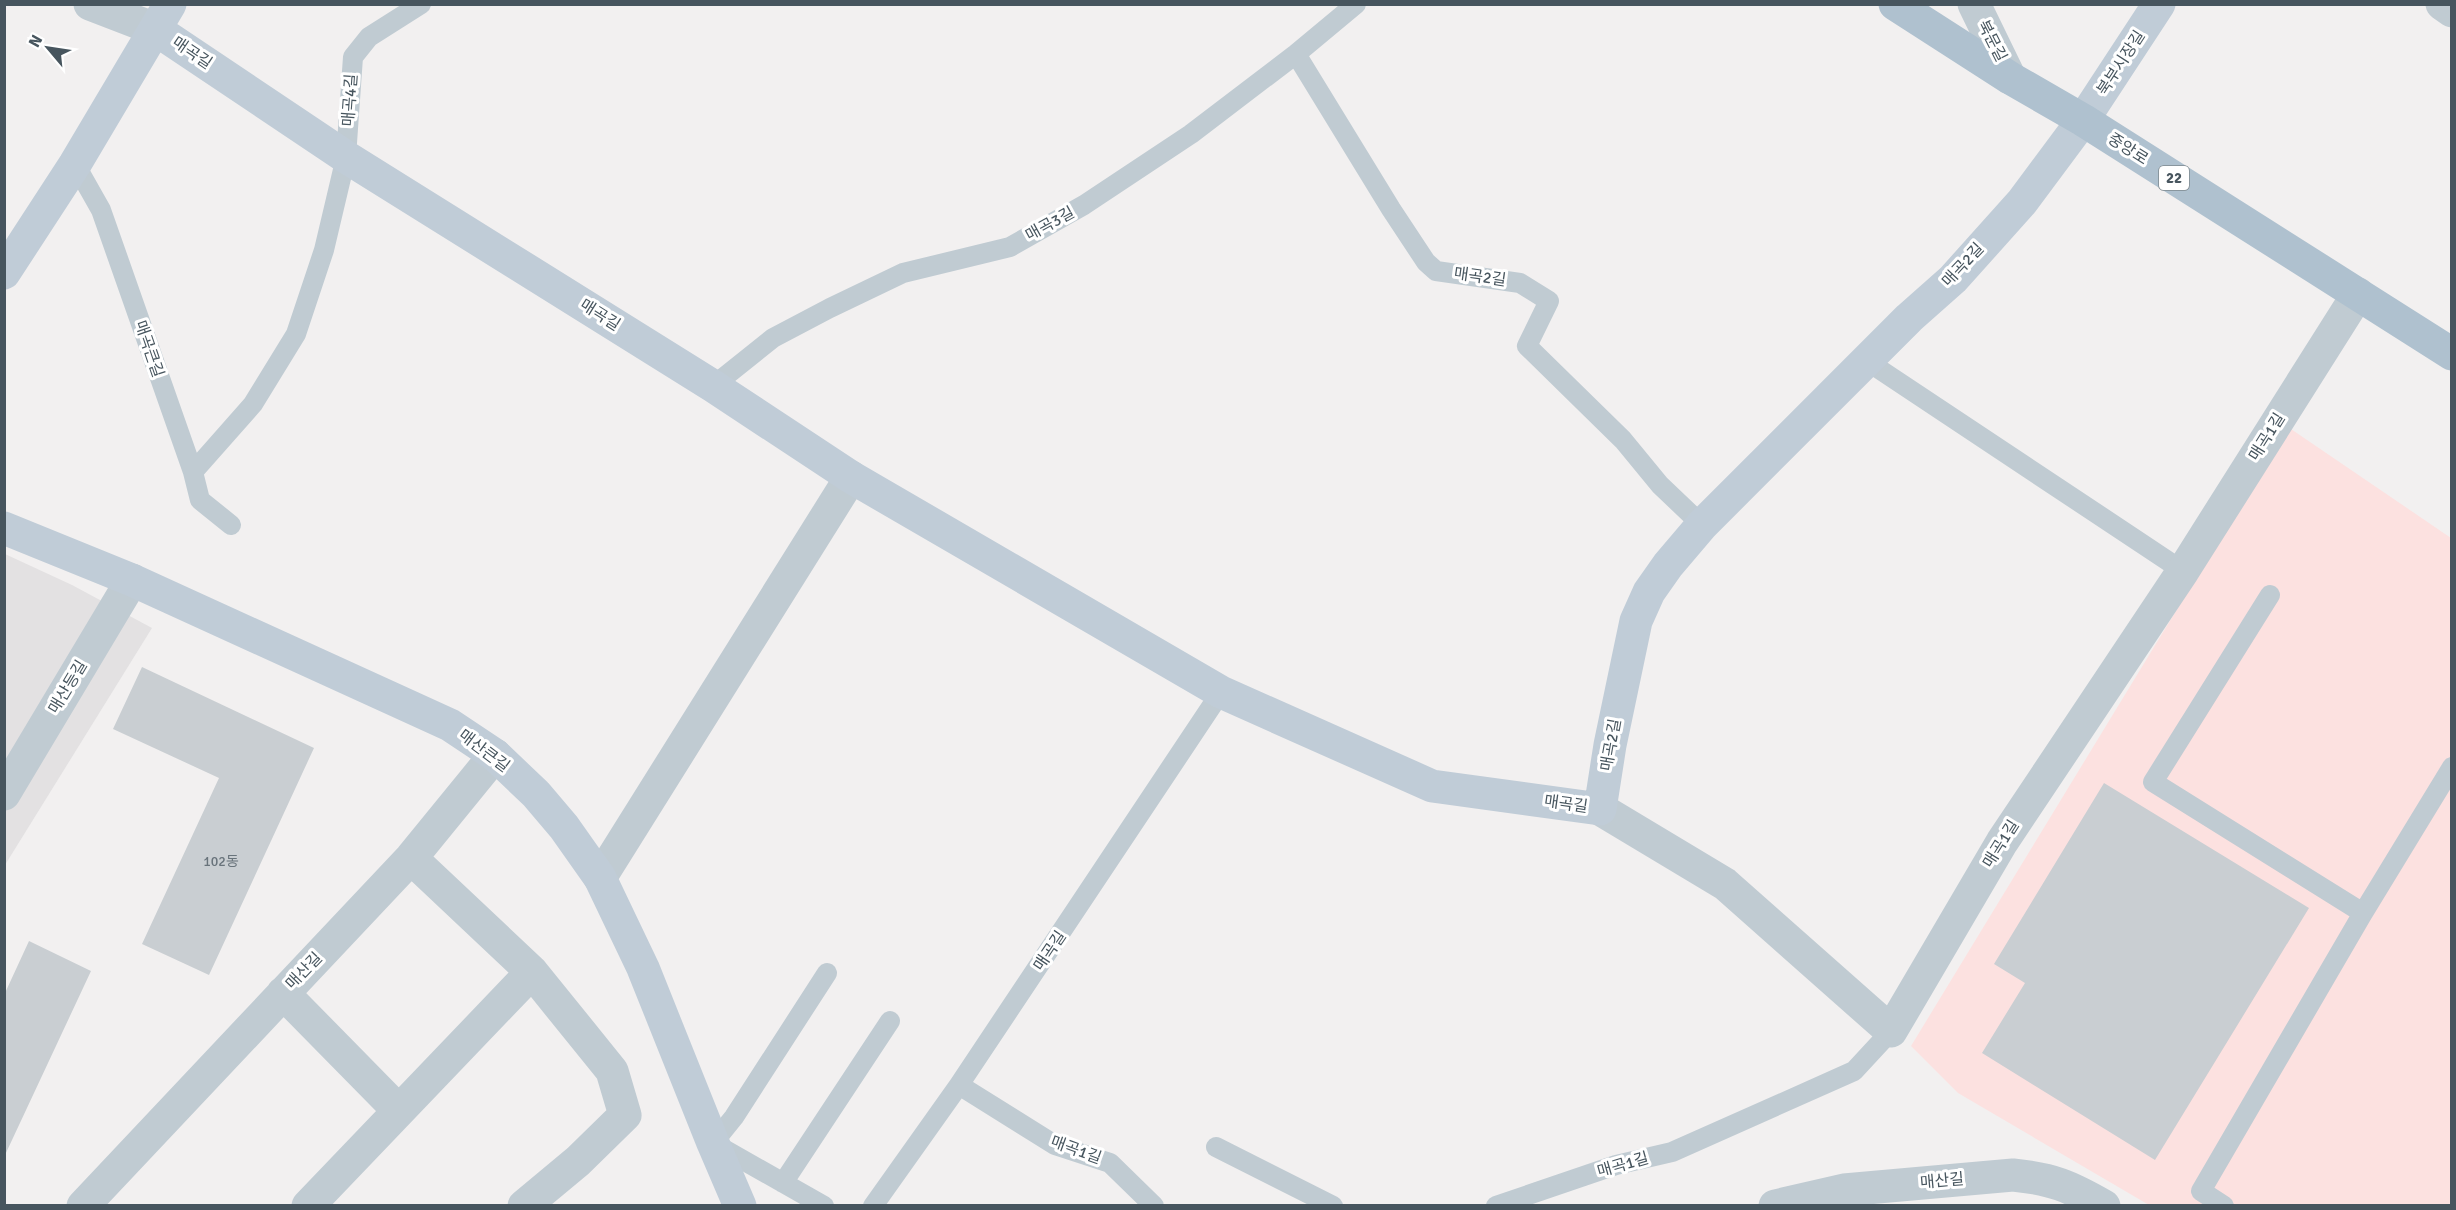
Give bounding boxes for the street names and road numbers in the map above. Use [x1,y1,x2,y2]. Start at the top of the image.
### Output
street label: 북문길 [1973,17,2011,65]
street label: 북부시장길 [2093,27,2149,99]
street label: 매곡길 [168,32,216,74]
street label: 매곡4길 [338,73,362,127]
street label: 중앙로 [2104,129,2152,169]
road number: 22 [2159,166,2189,190]
street label: 매곡3길 [1022,202,1078,246]
street label: 매곡2길 [1938,239,1988,291]
street label: 매곡2길 [1452,263,1508,291]
street label: 매곡길 [576,295,624,335]
street label: 매곡큰길 [130,318,168,380]
street label: 매곡1길 [2245,409,2289,465]
street label: 매산등길 [44,657,92,717]
street label: 매곡2길 [1597,717,1625,773]
street label: 매산큰길 [454,725,514,777]
street label: 매곡길 [1543,791,1589,817]
street label: 매곡1길 [1979,816,2023,872]
street label: 매곡길 [1029,927,1071,975]
street label: 매산길 [281,948,327,994]
street label: 매곡1길 [1048,1132,1104,1168]
street label: 매곡1길 [1595,1148,1651,1182]
street label: 매산길 [1919,1169,1965,1193]

